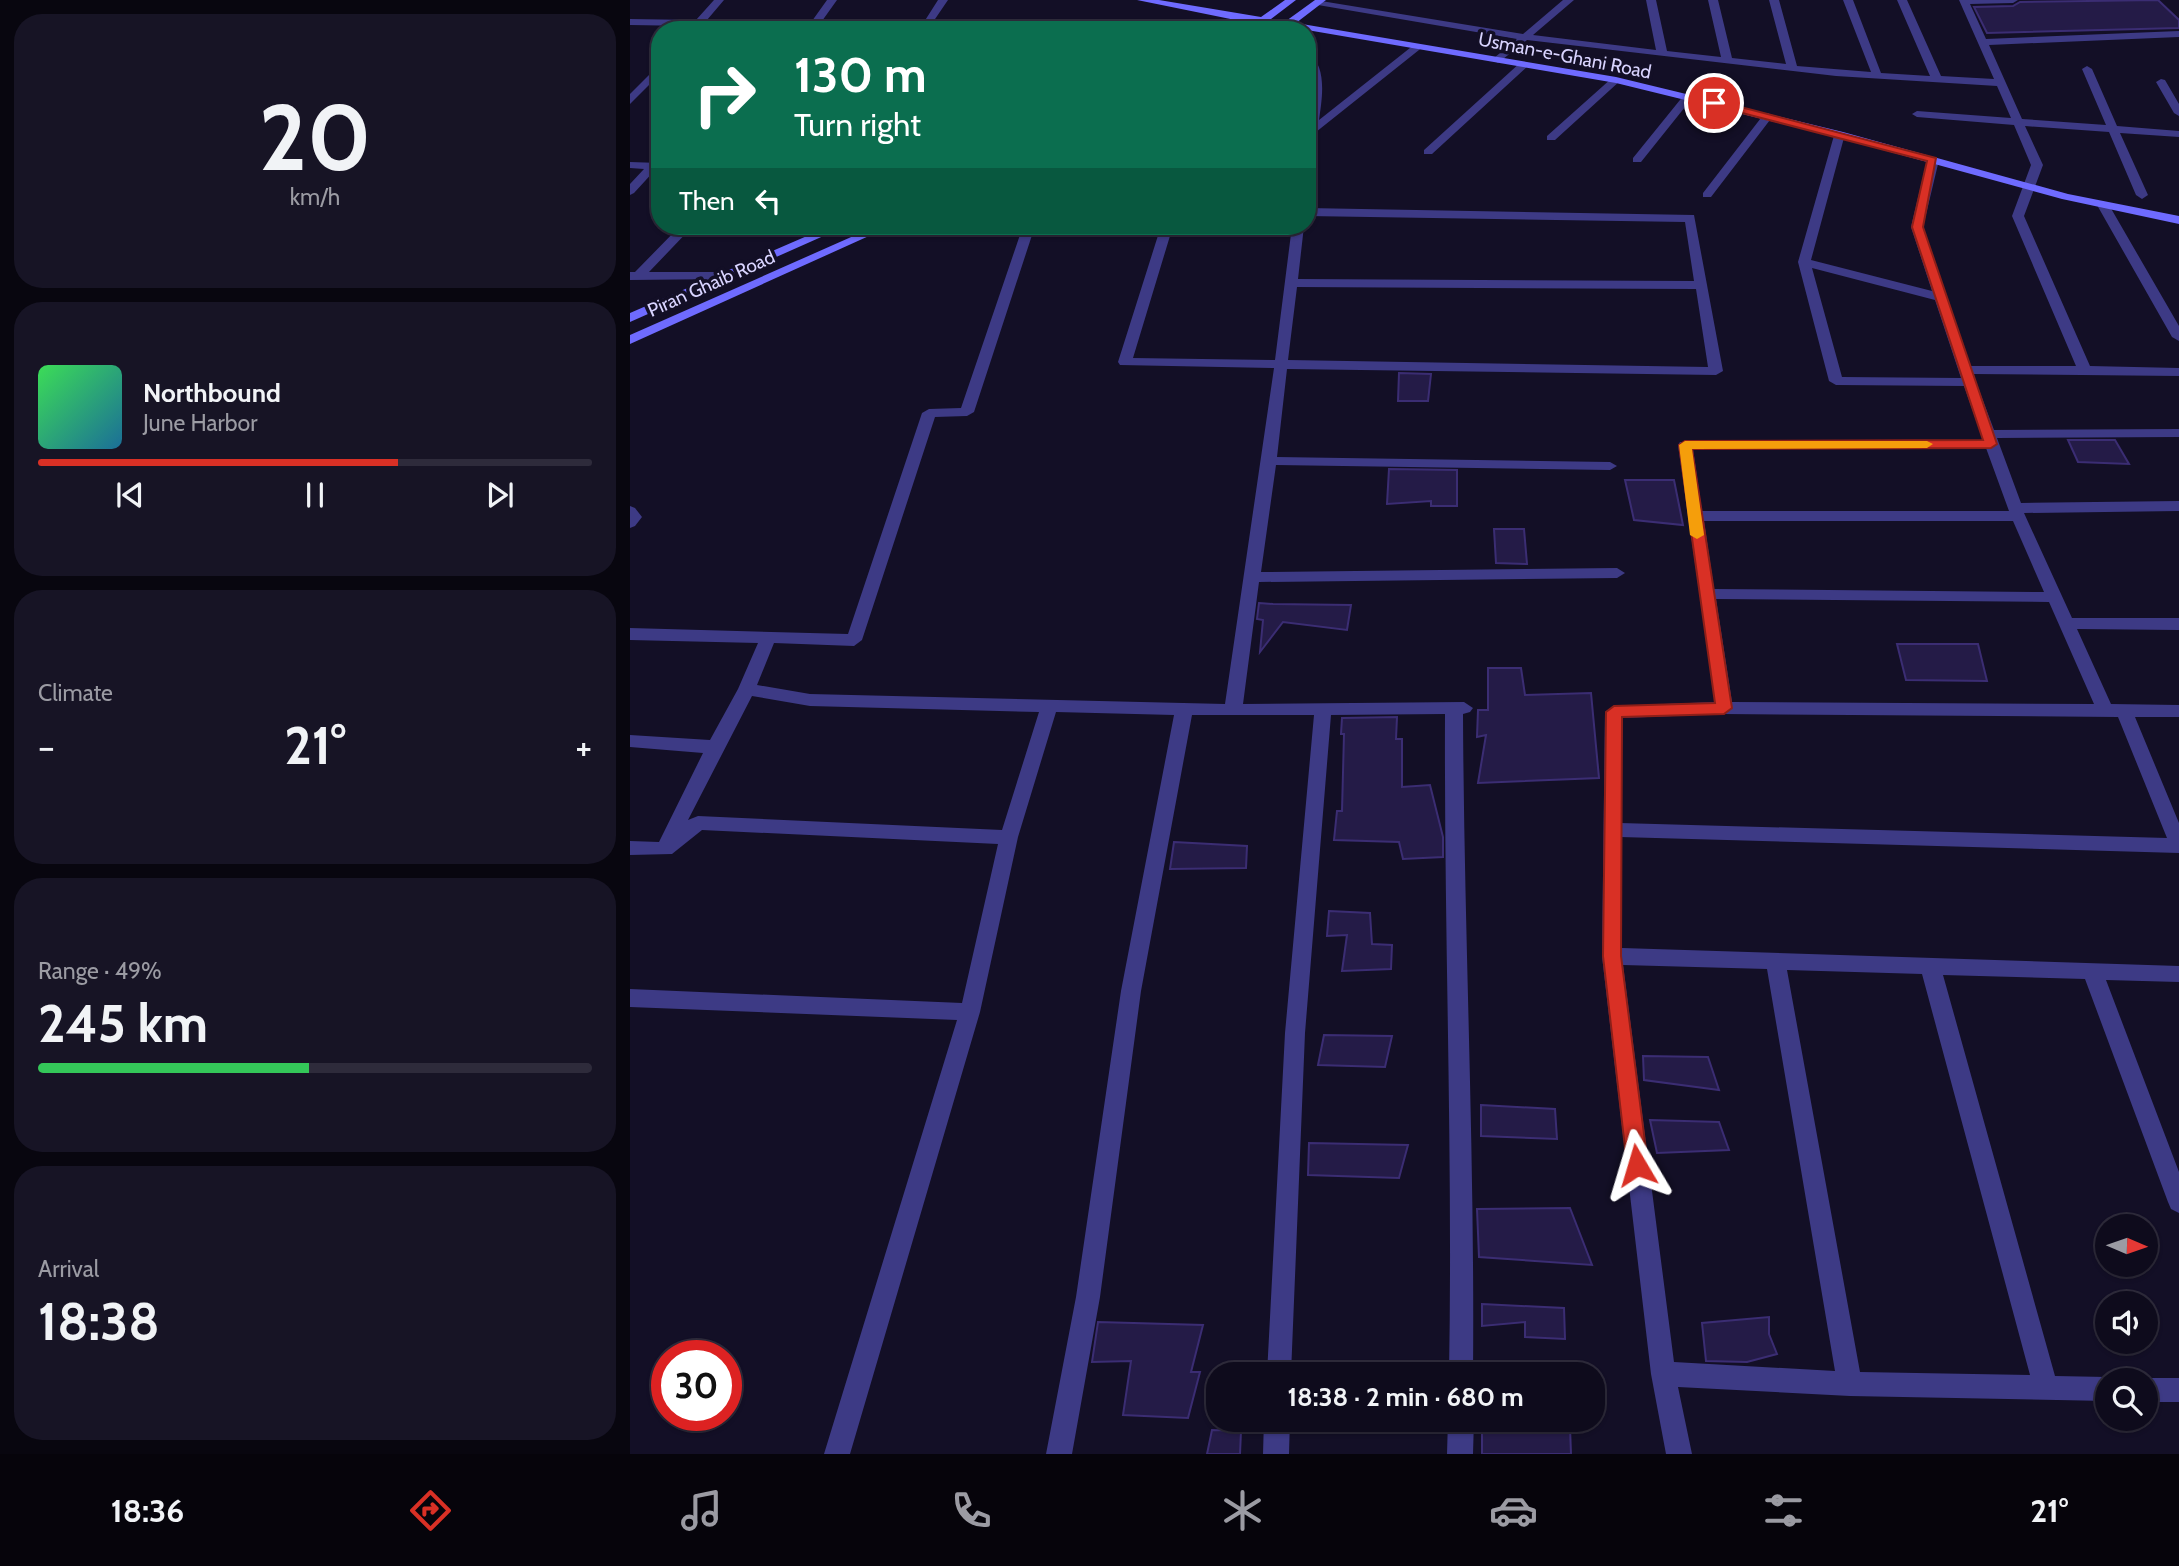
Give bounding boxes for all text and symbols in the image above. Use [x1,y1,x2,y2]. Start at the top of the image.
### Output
street label: Usman-e-Ghani Road [1476,27,1653,84]
text: 130 m [794,45,927,104]
icon: right [679,49,770,140]
pin [1684,73,1744,133]
text: 20 [259,82,371,193]
icon: arrive [1695,84,1733,122]
text: Turn right [794,105,921,144]
icon: left [749,182,787,220]
text: km/h [290,183,340,211]
text: Then [679,185,735,217]
street label: Piran Ghaib Road [644,245,778,322]
text: Northbound [143,377,281,409]
text: June Harbor [143,409,257,437]
icon: previous [111,476,149,514]
icon: pause [296,476,334,514]
icon: next [481,476,519,514]
text: Climate [38,679,113,707]
text: 21° [284,714,346,777]
text: − [38,723,55,770]
text: + [575,723,592,770]
text: Range · 49% [38,957,162,985]
text: 245 km [38,992,208,1055]
position arrow [1600,1128,1674,1202]
north arrow [2095,1214,2158,1278]
map controls [2095,1214,2158,1431]
text: Arrival [38,1255,99,1283]
text: 18:38 [38,1290,160,1353]
button: sound [2095,1291,2158,1354]
speed limit sign: 30 [651,1340,742,1431]
button: search [2095,1368,2158,1431]
text: 18:38 · 2 min · 680 m [1287,1381,1524,1413]
icon: directions [406,1486,455,1535]
icon: music [677,1486,726,1535]
icon: phone [947,1486,996,1535]
icon: climate [1218,1486,1267,1535]
icon: car [1489,1486,1538,1535]
icon: filters [1759,1486,1808,1535]
text: 18:36 [111,1491,184,1530]
text: 21° [2030,1491,2068,1530]

